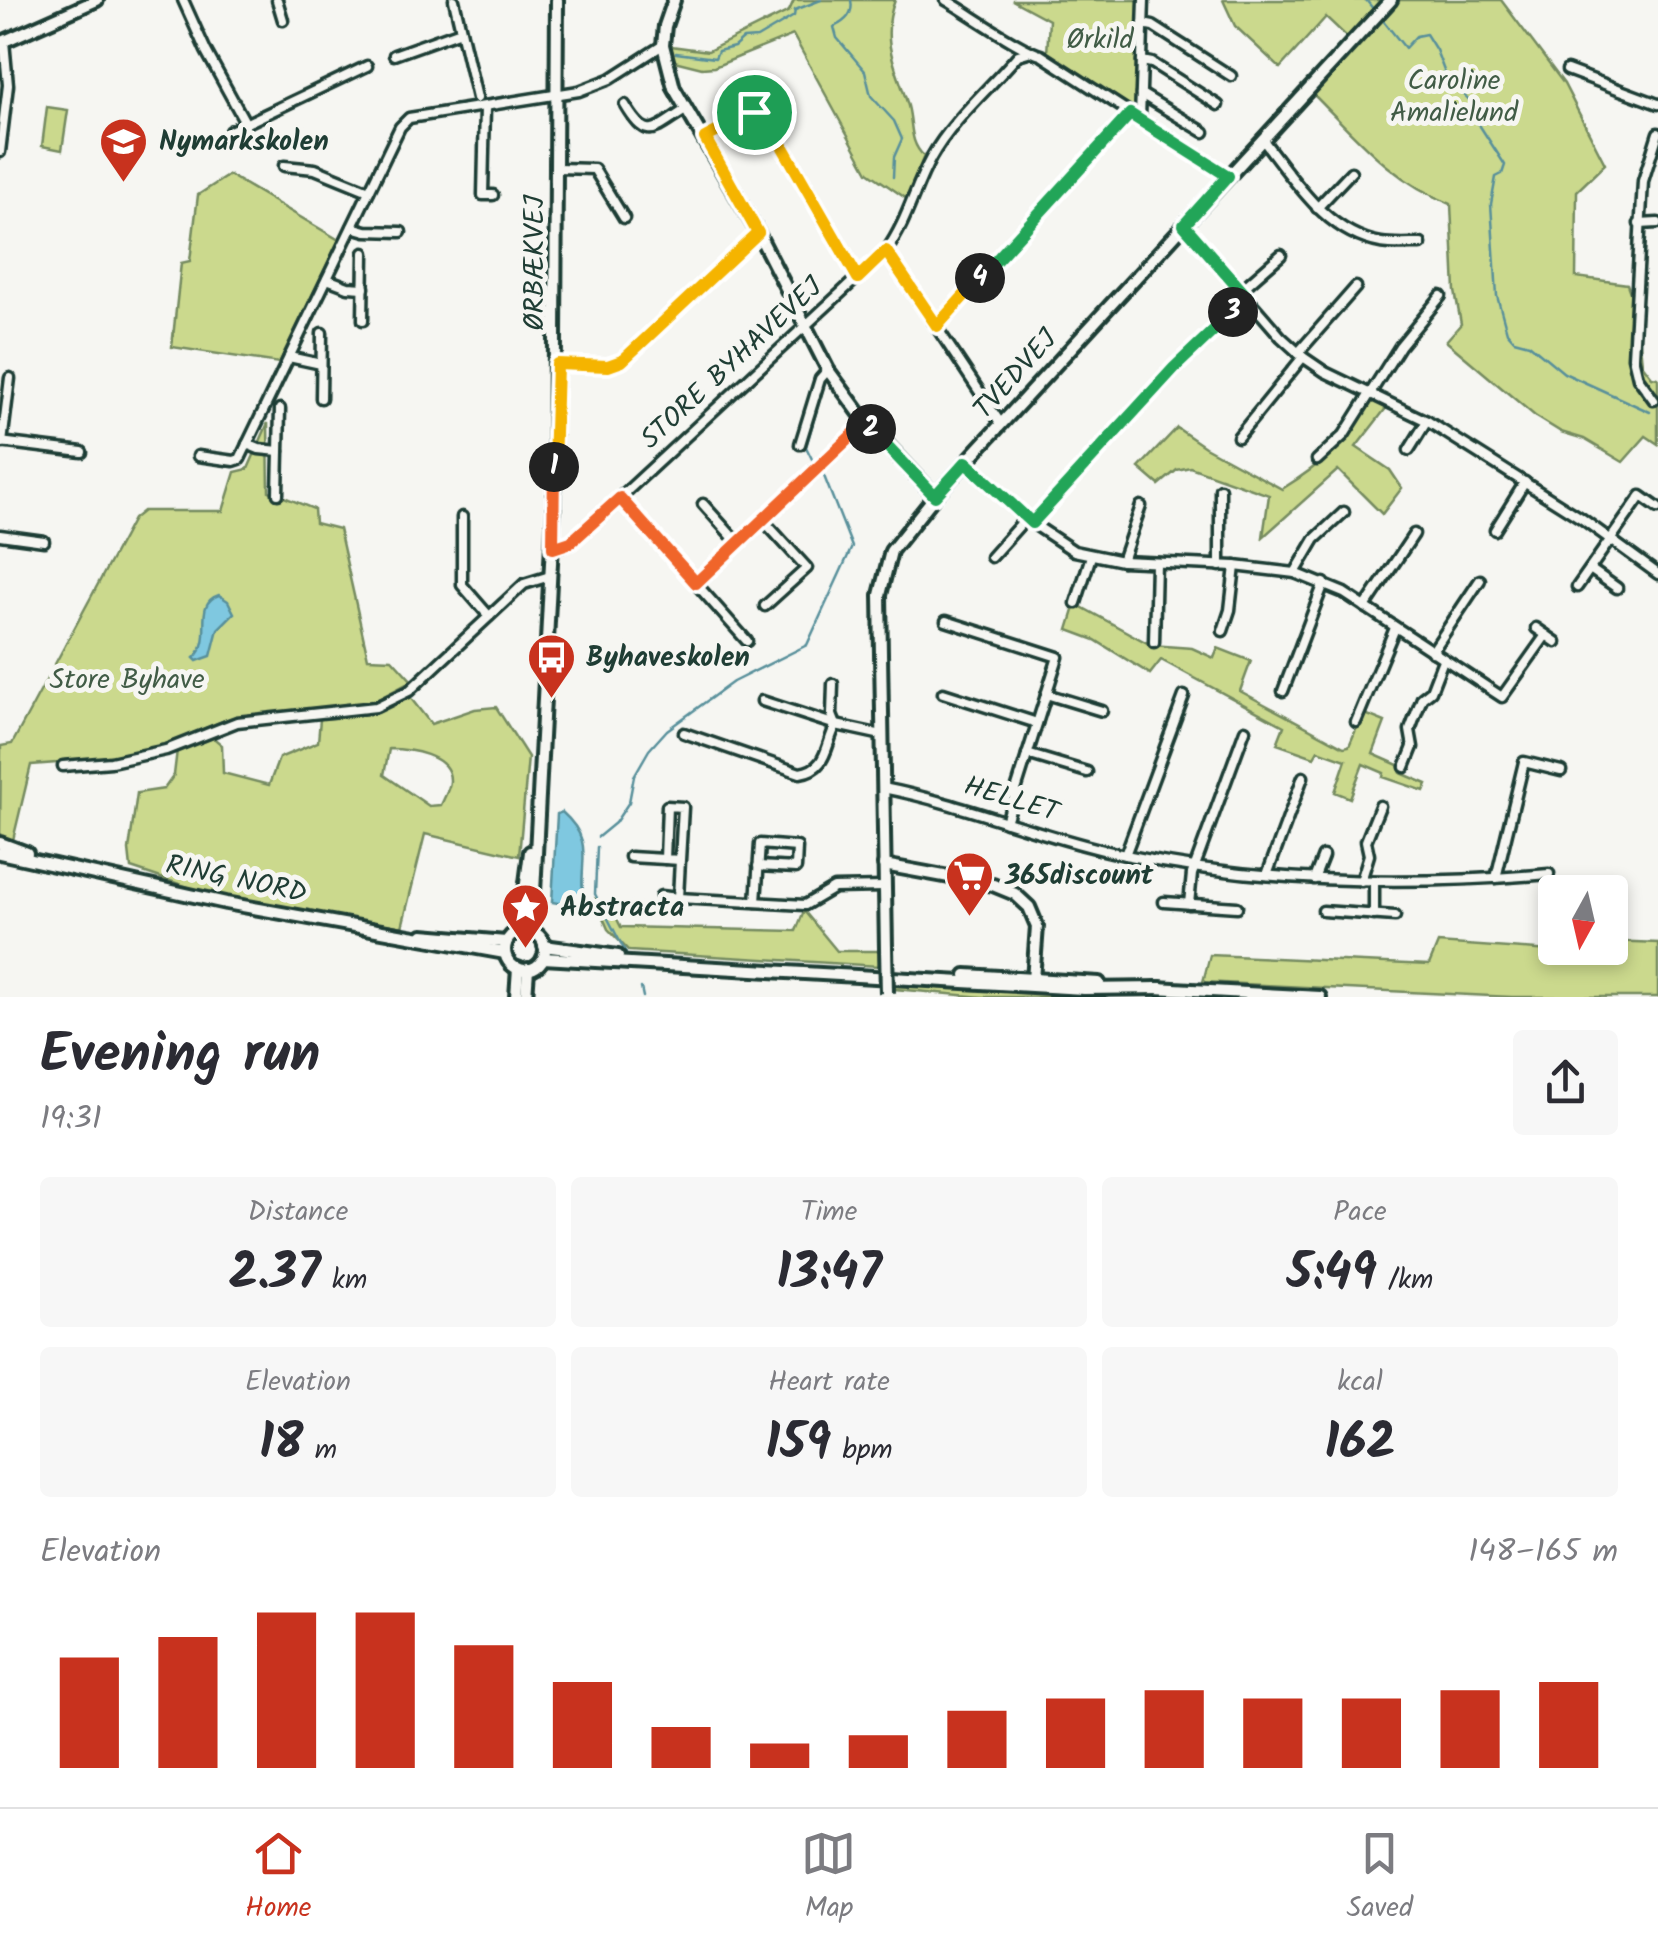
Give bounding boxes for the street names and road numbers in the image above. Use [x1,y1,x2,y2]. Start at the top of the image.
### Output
street label: ØRBÆKVEJ [513,194,558,331]
street label: STORE BYHAVEVEJ [630,266,834,461]
street label: TVEDVEJ [963,319,1070,430]
street label: HELLET [958,764,1066,836]
street label: RING NORD [161,843,311,917]

